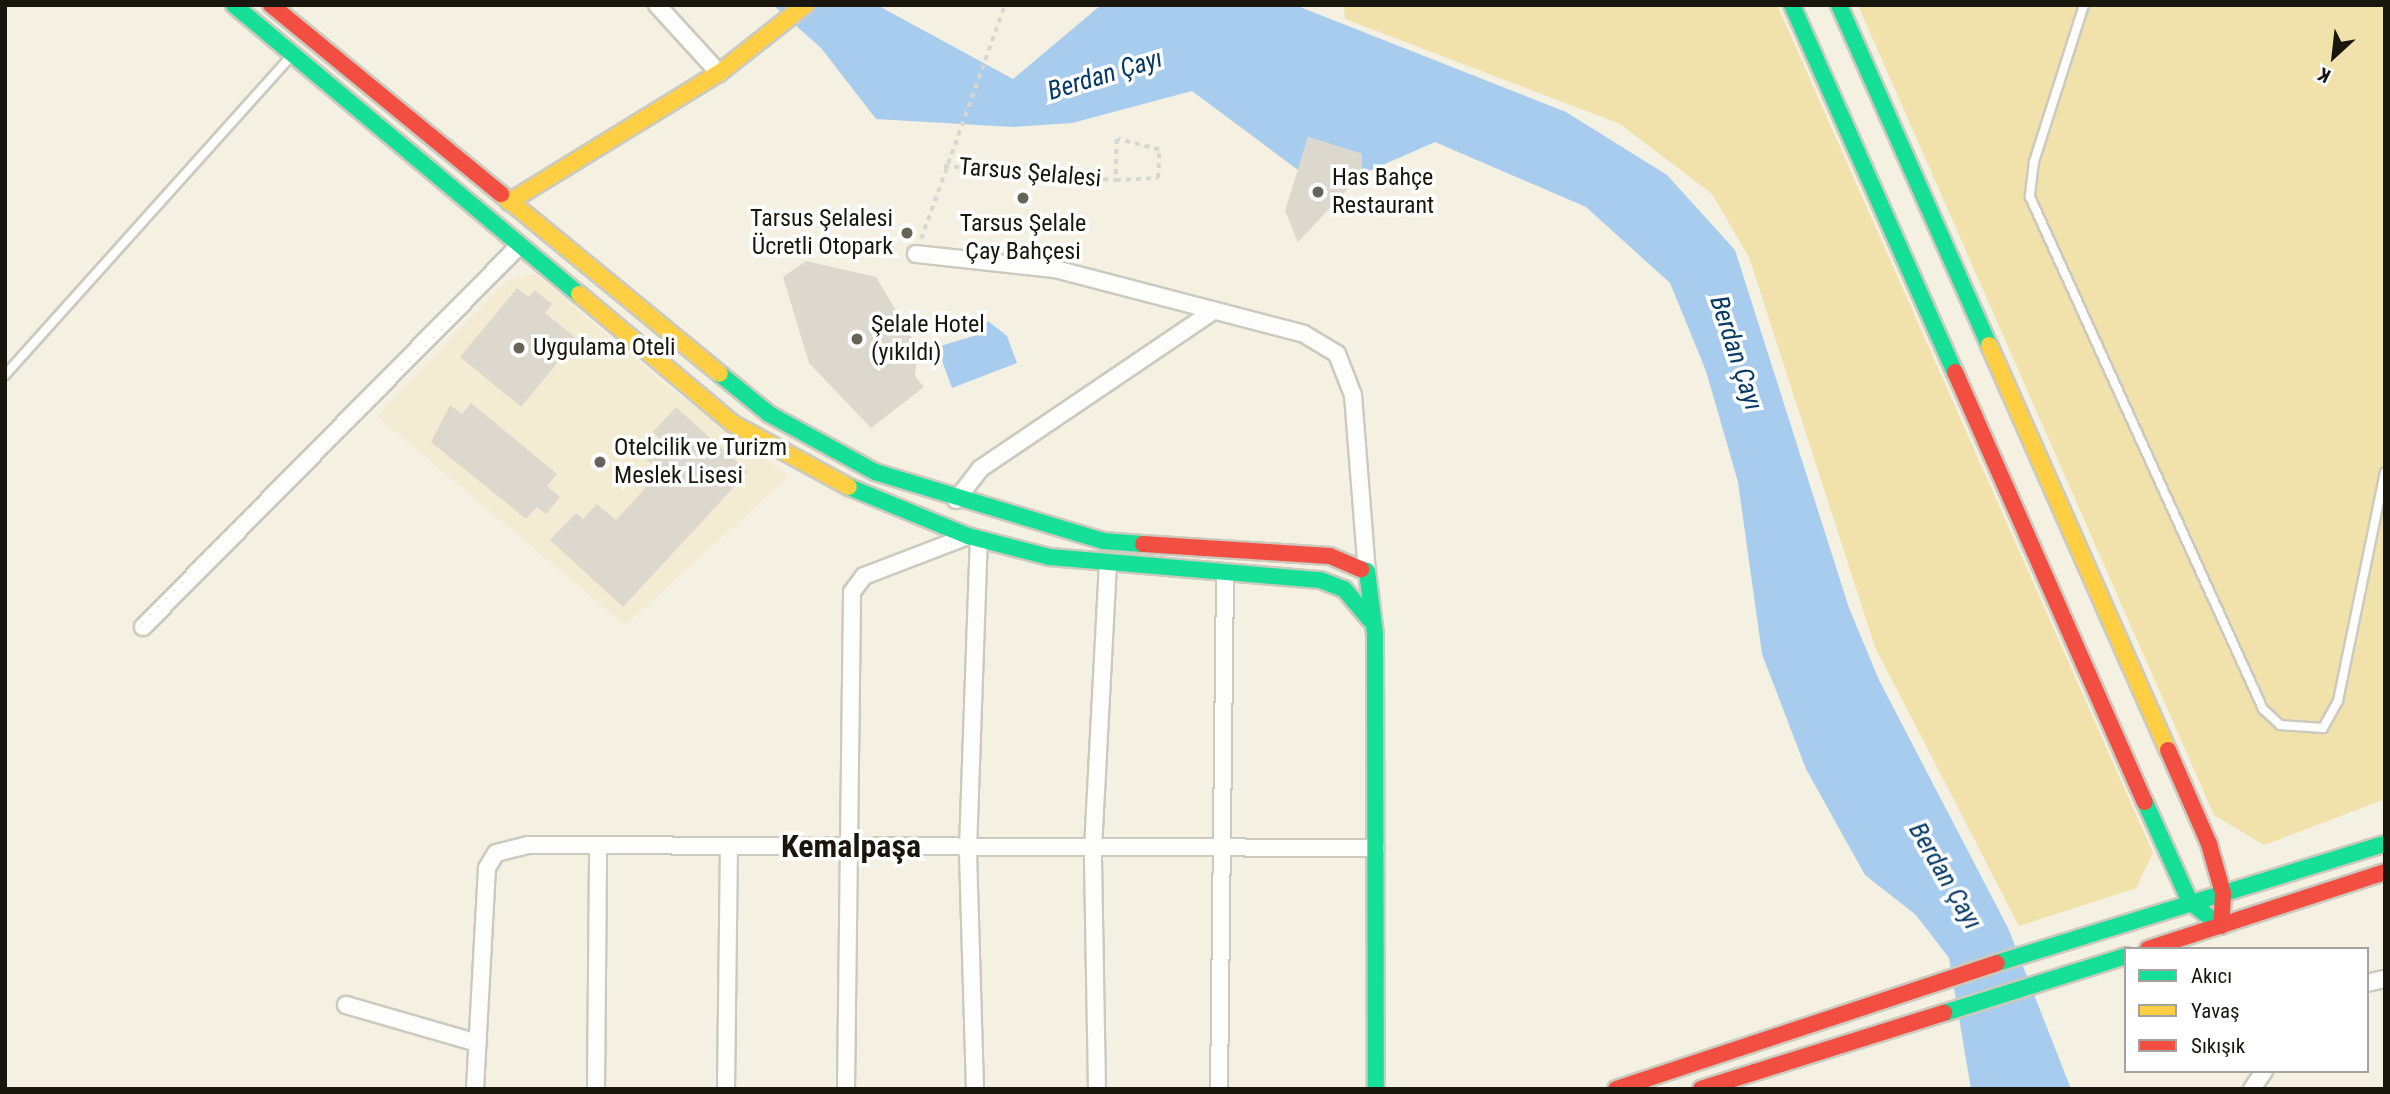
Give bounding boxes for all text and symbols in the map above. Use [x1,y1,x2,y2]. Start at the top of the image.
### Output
north arrow [2299,21,2369,91]
water label: Berdan Çayı [1044,43,1166,107]
text: K [2314,63,2334,88]
street label: Tarsus Şelalesi [958,152,1102,194]
place label: Has Bahçe Restaurant [1332,164,1434,220]
marker: Has Bahçe Restaurant [1310,184,1326,200]
marker: Tarsus Şelale Çay Bahçesi [1015,190,1031,206]
place label: Tarsus Şelalesi Ücretli Otopark [750,205,893,261]
place label: Tarsus Şelale Çay Bahçesi [960,210,1086,266]
marker: Tarsus Şelalesi Ücretli Otopark [899,225,915,241]
water label: Berdan Çayı [1703,292,1769,414]
place label: Şelale Hotel (yıkıldı) [871,311,985,367]
marker: Şelale Hotel (yıkıldı) [849,331,865,347]
place label: Uygulama Oteli [533,334,676,362]
marker: Uygulama Oteli [511,340,527,356]
place label: Otelcilik ve Turizm Meslek Lisesi [614,434,787,490]
marker: Otelcilik ve Turizm Meslek Lisesi [592,454,608,470]
water label: Berdan Çayı [1902,817,1988,935]
district label: Kemalpaşa [781,827,921,865]
legend [2124,947,2369,1073]
text: Akıcı [2191,964,2232,988]
text: Yavaş [2191,999,2240,1023]
text: Sıkışık [2191,1034,2245,1058]

